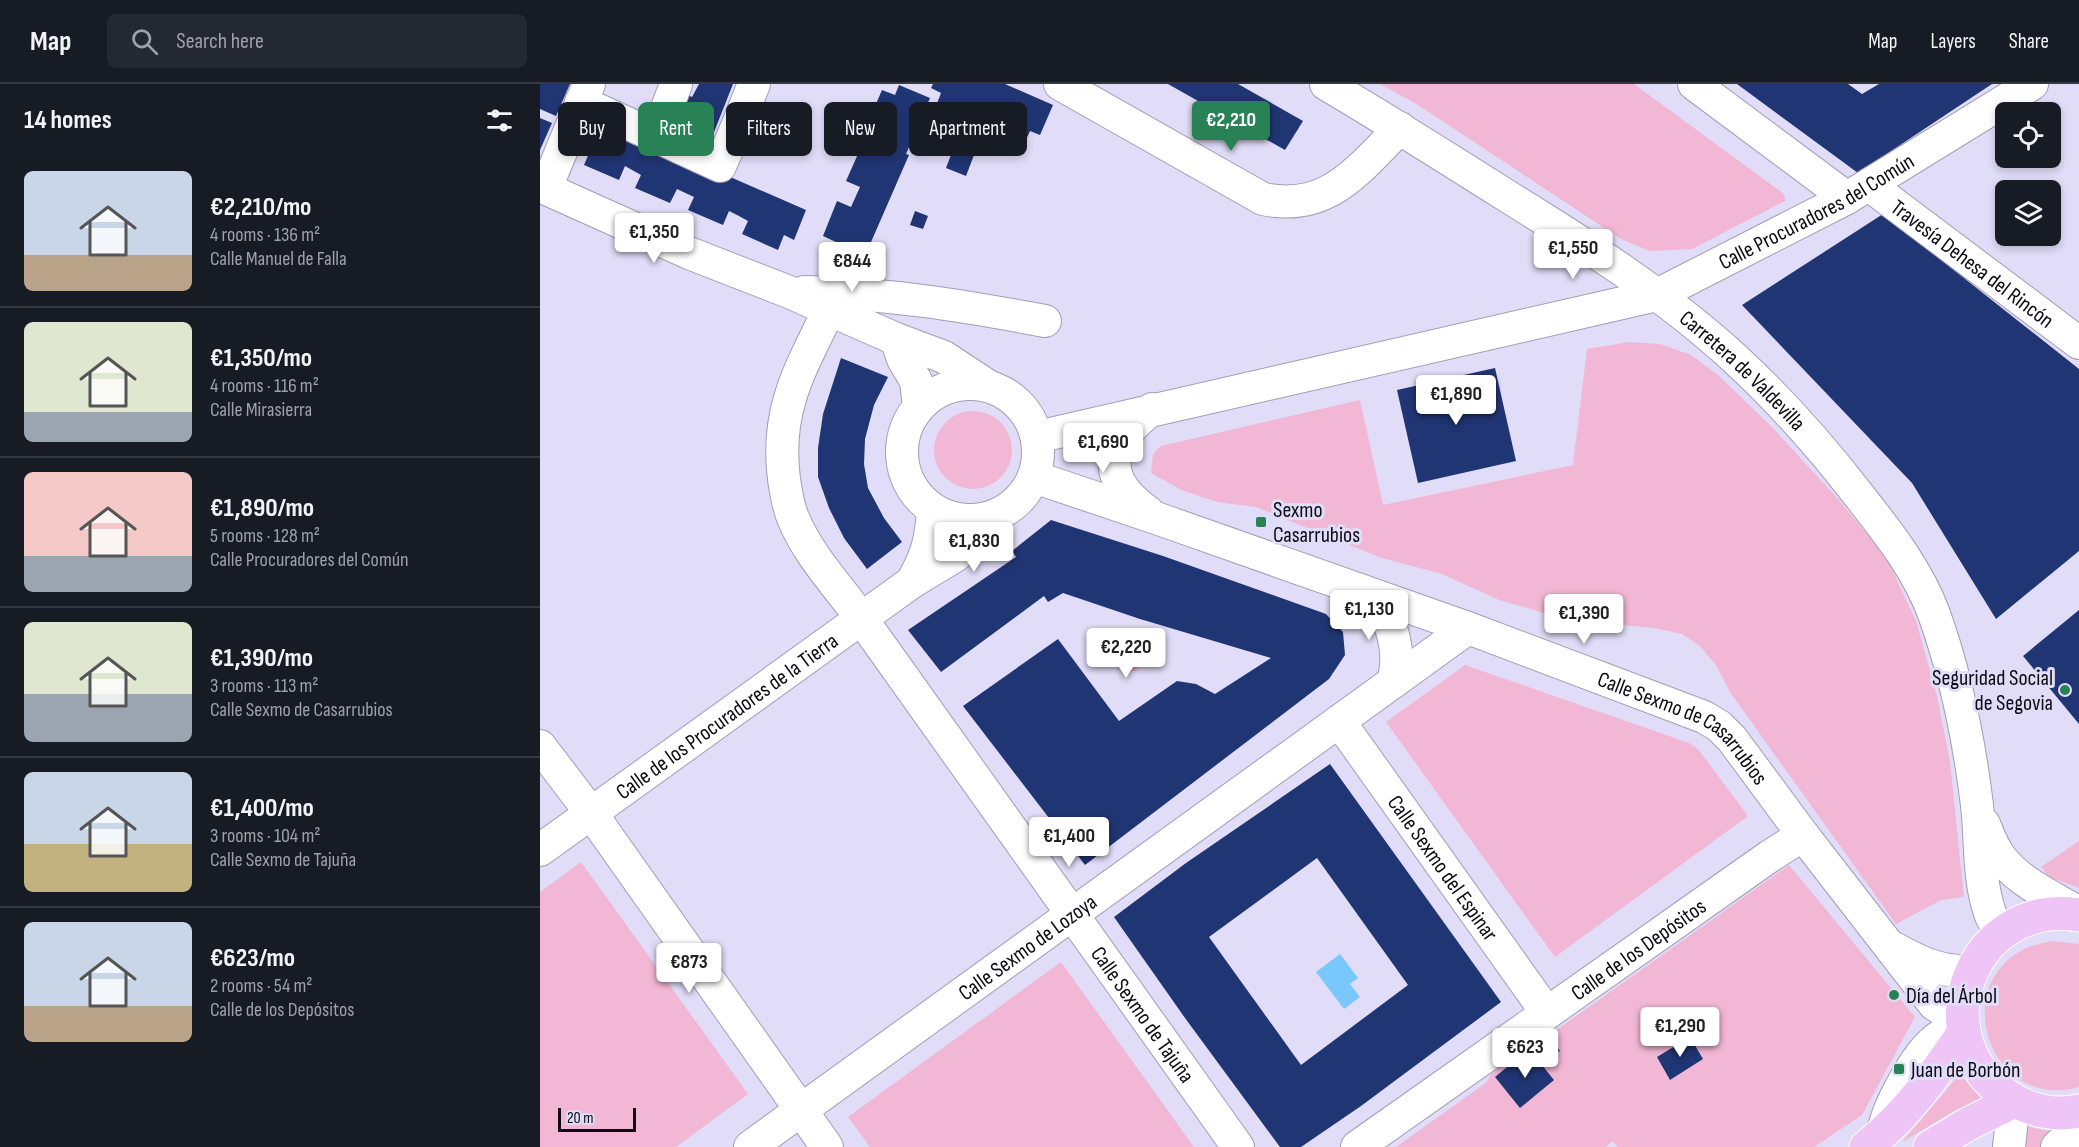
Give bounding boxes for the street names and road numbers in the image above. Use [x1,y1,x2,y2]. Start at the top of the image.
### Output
street label: Calle Procuradores del Común [1714,148,1920,276]
street label: Travesía Dehesa del Rincón [1885,194,2059,334]
street label: Carretera de Valdevilla [1674,305,1811,437]
street label: Calle de los Procuradores de la Tierra [611,628,844,806]
street label: Calle Sexmo de Casarrubios [1594,666,1773,791]
street label: Calle Sexmo del Espinar [1381,790,1503,947]
street label: Calle Sexmo de Lozoya [954,889,1102,1007]
street label: Calle de los Depósitos [1566,893,1712,1007]
street label: Calle Sexmo de Tajuña [1084,942,1200,1088]

